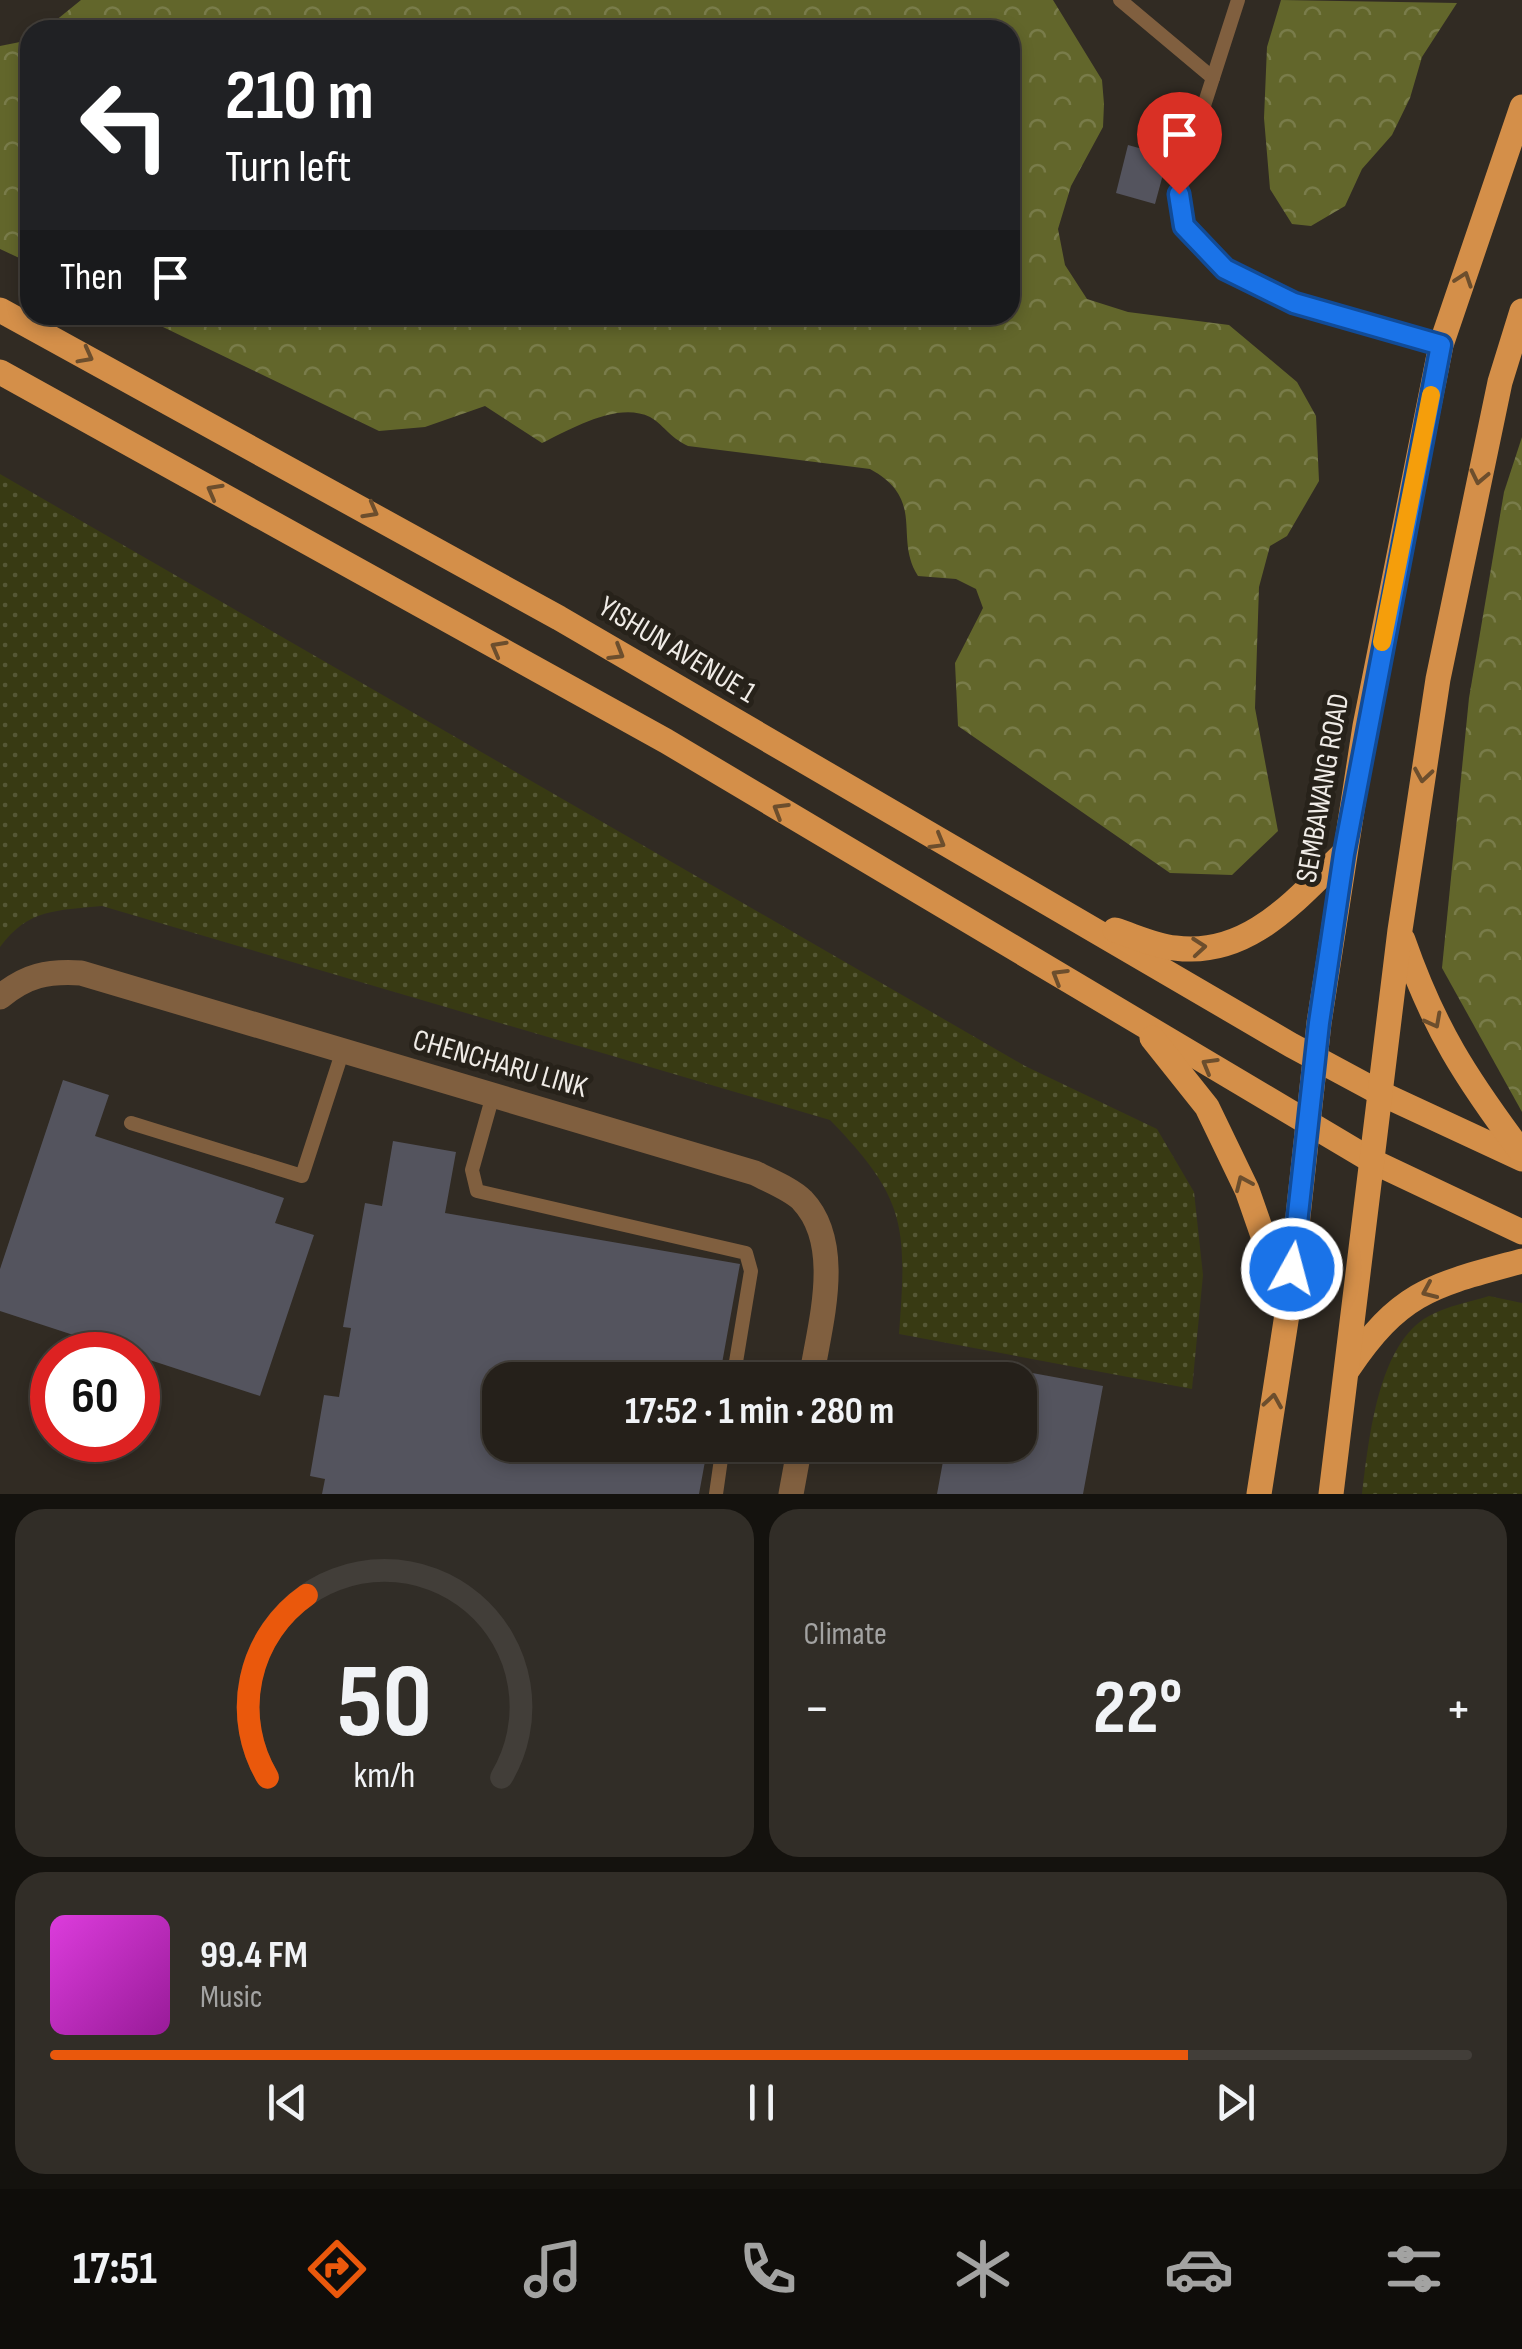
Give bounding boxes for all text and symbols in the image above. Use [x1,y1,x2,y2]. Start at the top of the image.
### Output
text: 210 m [225,55,374,139]
icon: left [60,60,190,190]
pin [1137,92,1222,195]
icon: arrive [1152,107,1207,162]
text: Turn left [225,140,351,195]
icon: arrive [143,250,198,305]
text: Then [60,255,123,300]
one-way arrow [1452,271,1472,288]
one-way arrow [75,344,93,364]
one-way arrow [1470,468,1491,485]
one-way arrow [207,483,225,503]
one-way arrow [361,499,379,519]
street label: YISHUN AVENUE 1 [592,589,763,711]
one-way arrow [491,641,509,661]
one-way arrow [606,641,624,660]
street label: SEMBAWANG ROAD [1289,691,1357,885]
one-way arrow [1414,767,1435,783]
one-way arrow [773,803,791,822]
one-way arrow [927,830,945,849]
one-way arrow [1191,936,1207,958]
one-way arrow [1052,969,1070,988]
one-way arrow [1422,1011,1441,1029]
street label: CHENCHARU LINK [409,1022,592,1106]
one-way arrow [1201,1058,1219,1077]
one-way arrow [1235,1175,1255,1193]
position arrow [1240,1217,1344,1321]
one-way arrow [1421,1279,1439,1299]
speed limit sign: 60 [30,1332,160,1462]
text: 17:52 · 1 min · 280 m [625,1389,894,1434]
one-way arrow [1262,1393,1283,1409]
text: Climate [804,1615,887,1654]
text: 50 [337,1641,432,1766]
text: 22° [1093,1664,1182,1755]
text: − [804,1676,830,1743]
text: + [1445,1676,1472,1743]
text: km/h [353,1755,415,1798]
text: 99.4 FM [200,1933,308,1978]
text: Music [200,1978,263,2017]
icon: previous [260,2075,315,2130]
icon: pause [734,2075,789,2130]
icon: next [1208,2075,1263,2130]
icon: directions [302,2234,372,2304]
icon: music [518,2234,588,2304]
icon: phone [733,2234,803,2304]
icon: climate [948,2234,1018,2304]
icon: car [1164,2234,1234,2304]
icon: filters [1379,2234,1449,2304]
text: 17:51 [73,2242,157,2297]

